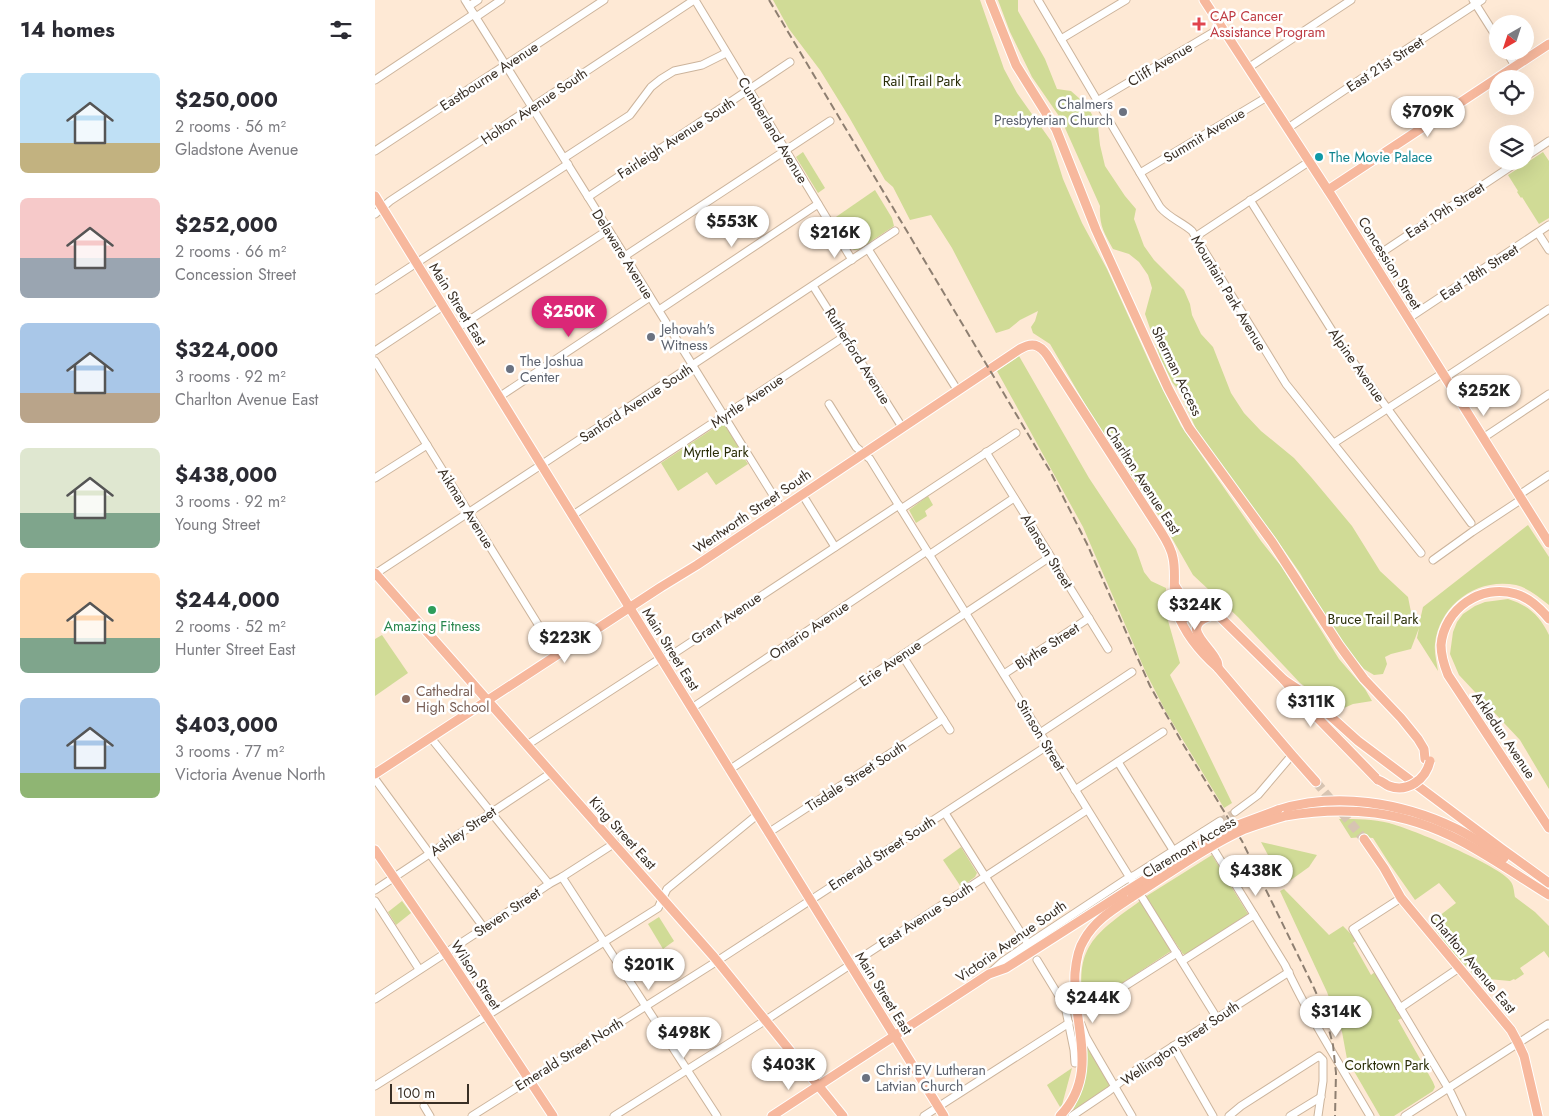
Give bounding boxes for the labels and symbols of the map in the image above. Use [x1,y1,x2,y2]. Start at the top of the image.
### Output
place label: CAP Cancer Assistance Program [1210,6,1325,42]
north arrow [1489,15,1534,60]
marker: CAP Cancer Assistance Program [1192,17,1206,31]
street label: East 21st Street [1342,31,1428,96]
street label: Eastbourne Avenue [436,37,542,115]
street label: Cliff Avenue [1124,37,1196,91]
street label: Holton Avenue South [477,63,591,149]
park label: Rail Trail Park [883,71,962,91]
street label: Cumberland Avenue [733,73,813,187]
street label: Fairleigh Avenue South [613,92,739,184]
place label: Chalmers Presbyterian Church [994,94,1113,130]
pin: $709K [1393,96,1463,138]
street label: Summit Avenue [1160,103,1248,167]
marker: Chalmers Presbyterian Church [1117,106,1129,118]
place label: The Movie Palace [1329,147,1432,167]
marker: The Movie Palace [1313,151,1325,163]
street label: East 19th Street [1402,177,1489,243]
street label: Delaware Avenue [587,205,659,303]
pin: $553K [697,206,767,248]
street label: Concession Street [1353,213,1427,314]
pin: $216K [800,216,870,259]
street label: Mountain Park Avenue [1187,231,1271,355]
street label: East 18th Street [1436,239,1523,305]
street label: Main Street East [425,259,492,350]
pin: $250K [534,296,604,338]
street label: Rutherford Avenue [820,304,896,408]
place label: Jehovah's Witness [659,319,715,355]
street label: Sherman Access [1147,323,1207,419]
street label: Alpine Avenue [1324,324,1390,406]
marker: Jehovah's Witness [645,331,657,343]
place label: The Joshua Center [520,351,583,387]
street label: Sanford Avenue South [575,359,697,447]
marker: The Joshua Center [504,363,516,375]
street label: Myrtle Avenue [707,369,787,433]
pin: $252K [1449,374,1519,417]
street label: Charlton Avenue East [1100,422,1186,539]
park label: Myrtle Park [683,442,749,462]
street label: Aikman Avenue [433,464,499,552]
street label: Wentworth Street South [689,464,815,558]
street label: Alanson Street [1016,510,1078,593]
street label: Grant Avenue [687,587,765,649]
pin: $324K [1160,588,1230,631]
street label: Ontario Avenue [765,596,853,664]
marker: Amazing Fitness [426,604,438,616]
street label: Main Street East [638,604,705,695]
park label: Bruce Trail Park [1328,609,1419,629]
place label: Amazing Fitness [384,616,481,636]
street label: Blythe Street [1011,617,1083,674]
pin: $223K [530,622,600,664]
street label: Erie Avenue [855,635,925,691]
place label: Cathedral High School [416,681,489,717]
pin: $311K [1276,686,1346,728]
street label: Arkledun Avenue [1467,687,1541,783]
marker: Cathedral High School [400,693,412,705]
street label: Stinson Street [1012,695,1071,775]
street label: Tisdale Street South [802,736,910,816]
street label: King Street East [585,792,662,874]
street label: Ashley Street [426,801,501,861]
street label: Emerald Street South [825,811,939,895]
street label: Claremont Access [1138,811,1240,883]
pin: $438K [1221,854,1291,897]
street label: East Avenue South [875,877,977,953]
street label: Steven Street [470,882,545,942]
street label: Victoria Avenue South [952,895,1070,987]
street label: Charlton Avenue East [1425,909,1521,1018]
street label: Wilson Street [446,936,506,1014]
pin: $201K [614,948,684,991]
street label: Main Street East [851,948,918,1039]
pin: $244K [1058,982,1128,1024]
street label: Wellington Street South [1117,996,1243,1090]
pin: $314K [1301,996,1371,1038]
street label: Emerald Street North [511,1013,627,1095]
pin: $498K [649,1016,719,1059]
pin: $403K [754,1048,824,1091]
park label: Corktown Park [1344,1055,1430,1075]
place label: Christ EV Lutheran Latvian Church [876,1060,986,1096]
marker: Christ EV Lutheran Latvian Church [860,1072,872,1084]
scale bar [390,1081,469,1104]

